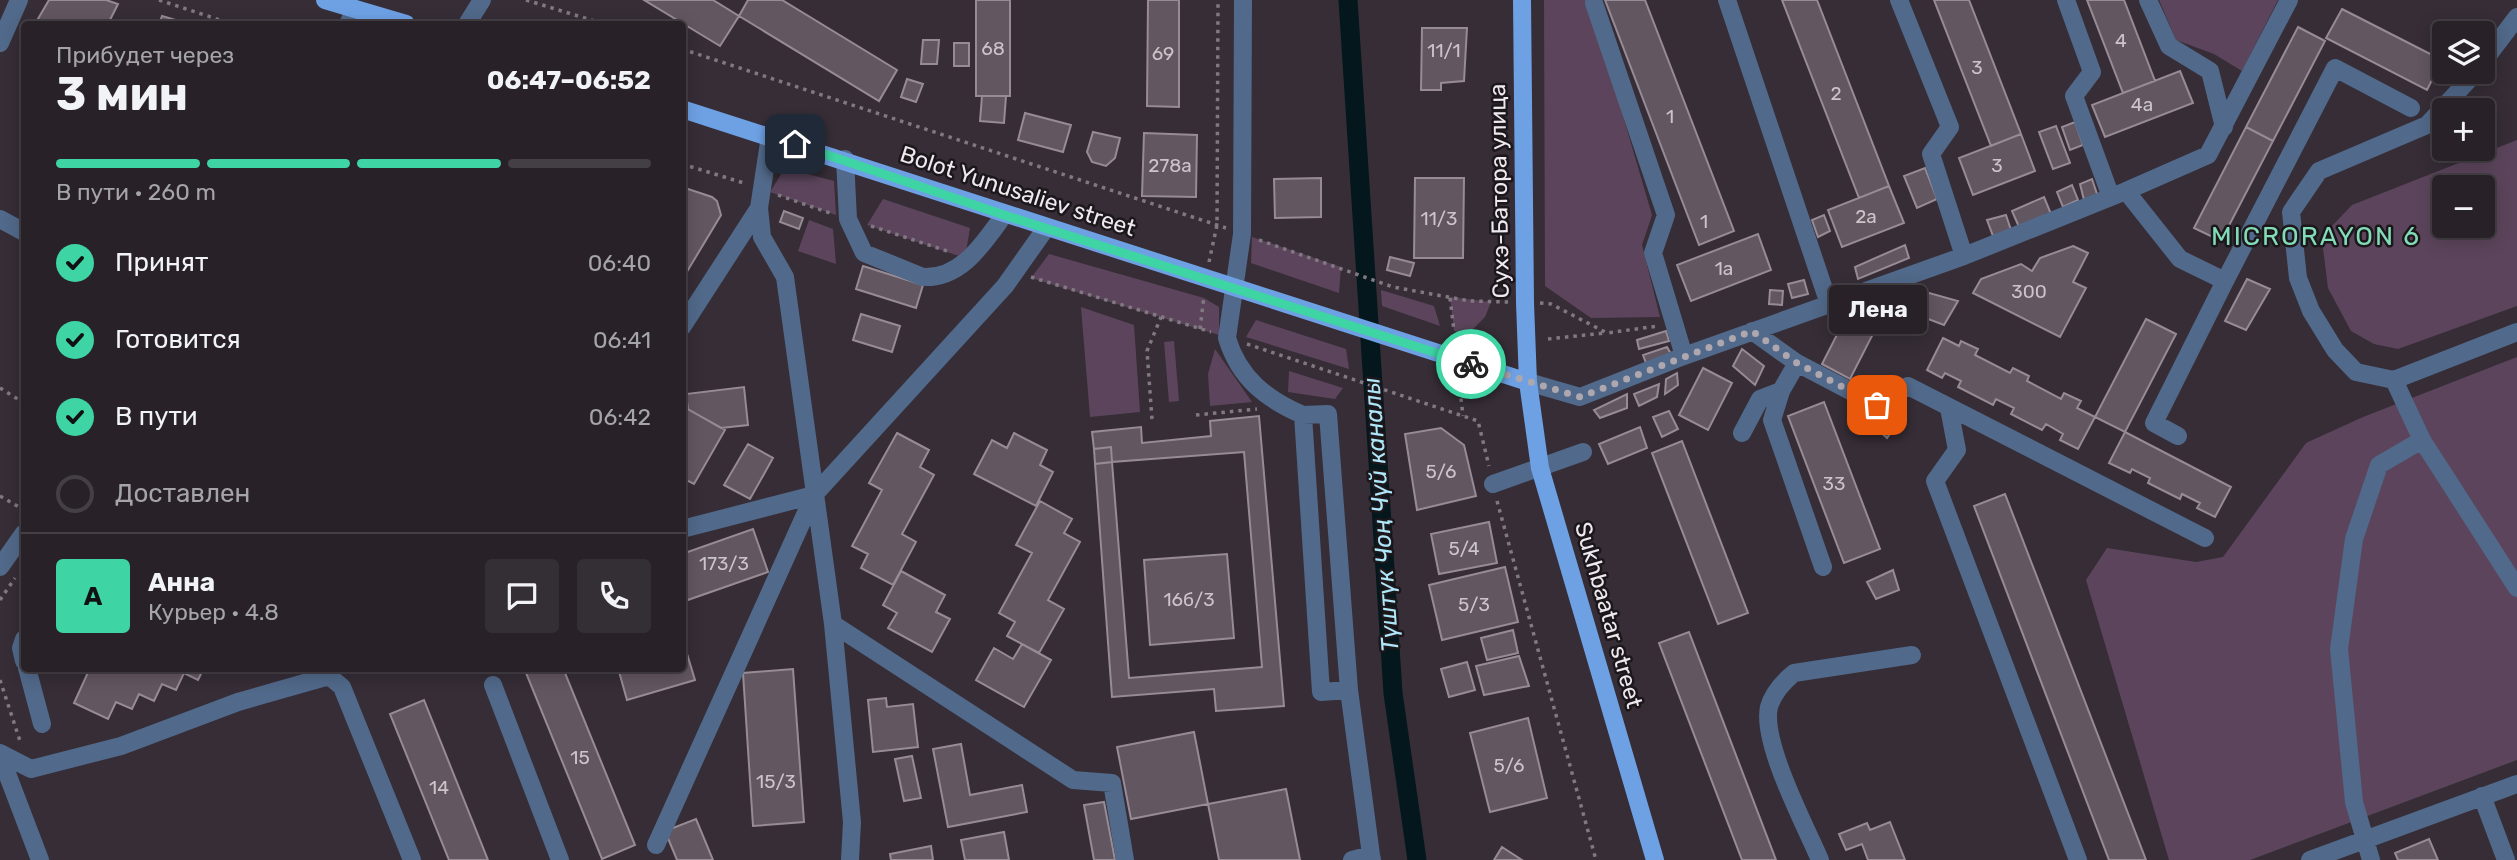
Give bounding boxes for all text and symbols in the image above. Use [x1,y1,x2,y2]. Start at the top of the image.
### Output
map controls [2432,21,2495,238]
button: layers [2432,21,2495,84]
house number: 4 [2115,29,2127,52]
house number: 68 [981,37,1005,60]
house number: 11/1 [1427,39,1461,62]
text: Прибудет через [56,41,234,69]
house number: 69 [1152,42,1174,65]
house number: 3 [1971,56,1983,79]
text: 06:47–06:52 [487,65,651,96]
text: 3 мин [56,67,188,122]
house number: 2 [1830,82,1842,105]
street label: Сухэ-Батора улица [1483,83,1515,299]
house number: 4а [2131,93,2153,116]
button: + [2432,98,2495,161]
house number: 1 [1666,105,1674,128]
pin [765,114,825,174]
icon: home [776,125,814,163]
street label: Bolot Yunusaliev street [897,140,1139,242]
house number: 278а [1148,154,1192,177]
house number: 3 [1991,154,2003,177]
button: − [2432,175,2495,238]
text: В пути · 260 m [56,178,216,206]
house number: 2а [1855,205,1877,228]
house number: 11/3 [1421,207,1457,230]
house number: 1 [1700,210,1708,233]
district label: MICRORAYON 6 [2211,221,2421,252]
icon: check [56,244,94,282]
text: Принят [115,247,208,278]
text: 06:40 [588,249,651,277]
house number: 1а [1715,257,1733,280]
house number: 300 [2011,280,2047,303]
callout: Лена [1828,286,1926,335]
text: Лена [1848,295,1908,323]
icon: check [56,321,94,359]
text: Готовится [115,324,241,355]
text: 06:41 [593,326,651,354]
courier [1436,329,1506,399]
icon: bike [1452,345,1490,383]
pin [1847,375,1907,435]
water label: Түштүк Чоң Чүй каналы [1357,377,1405,653]
icon: bag [1858,386,1896,424]
icon: check [56,398,94,436]
text: В пути [115,401,198,432]
text: 06:42 [589,403,651,431]
house number: 5/6 [1426,460,1456,483]
house number: 33 [1823,472,1845,495]
text: Доставлен [115,478,250,509]
street label: Sukhbaatar street [1569,519,1649,711]
house number: 5/4 [1448,537,1480,560]
house number: 173/3 [699,552,749,575]
button: chat [485,559,559,633]
button: phone [577,559,651,633]
text: Анна [148,567,215,598]
text: А [84,581,102,612]
house number: 16б/3 [1163,588,1215,611]
house number: 5/3 [1458,593,1490,616]
text: Курьер · 4.8 [148,598,279,626]
house number: 15 [570,746,590,769]
house number: 5/6 [1494,754,1524,777]
house number: 15/3 [756,770,796,793]
house number: 14 [429,776,449,799]

